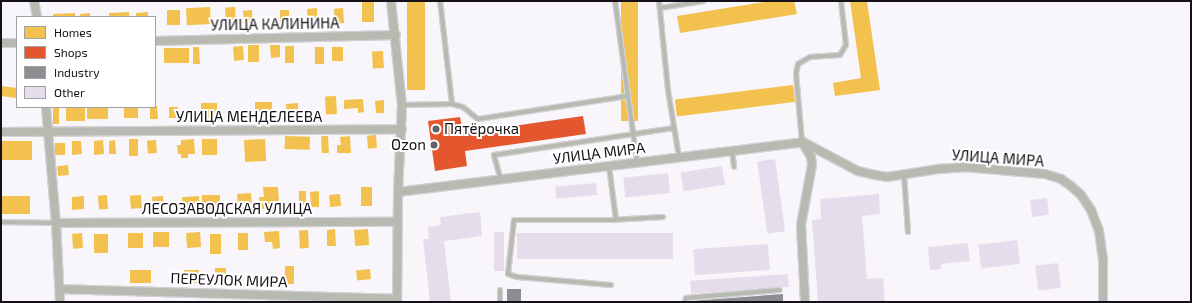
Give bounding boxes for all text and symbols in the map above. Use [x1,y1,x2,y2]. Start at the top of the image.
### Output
street label: УЛИЦА КАЛИНИНА [210,14,340,34]
legend [16,16,156,108]
text: Homes [54,25,92,39]
text: Shops [54,45,88,59]
text: Industry [54,65,100,79]
text: Other [54,85,85,99]
street label: УЛИЦА МЕНДЕЛЕЕВА [176,108,322,126]
place label: Пятёрочка [444,120,519,138]
marker: Пятёрочка [431,124,441,134]
place label: Ozon [391,136,426,154]
street label: УЛИЦА МИРА [552,138,646,168]
marker: Ozon [429,140,439,150]
street label: УЛИЦА МИРА [951,146,1045,170]
street label: ЛЕСОЗАВОДСКАЯ УЛИЦА [142,200,312,218]
street label: ПЕРЕУЛОК МИРА [170,269,288,291]

